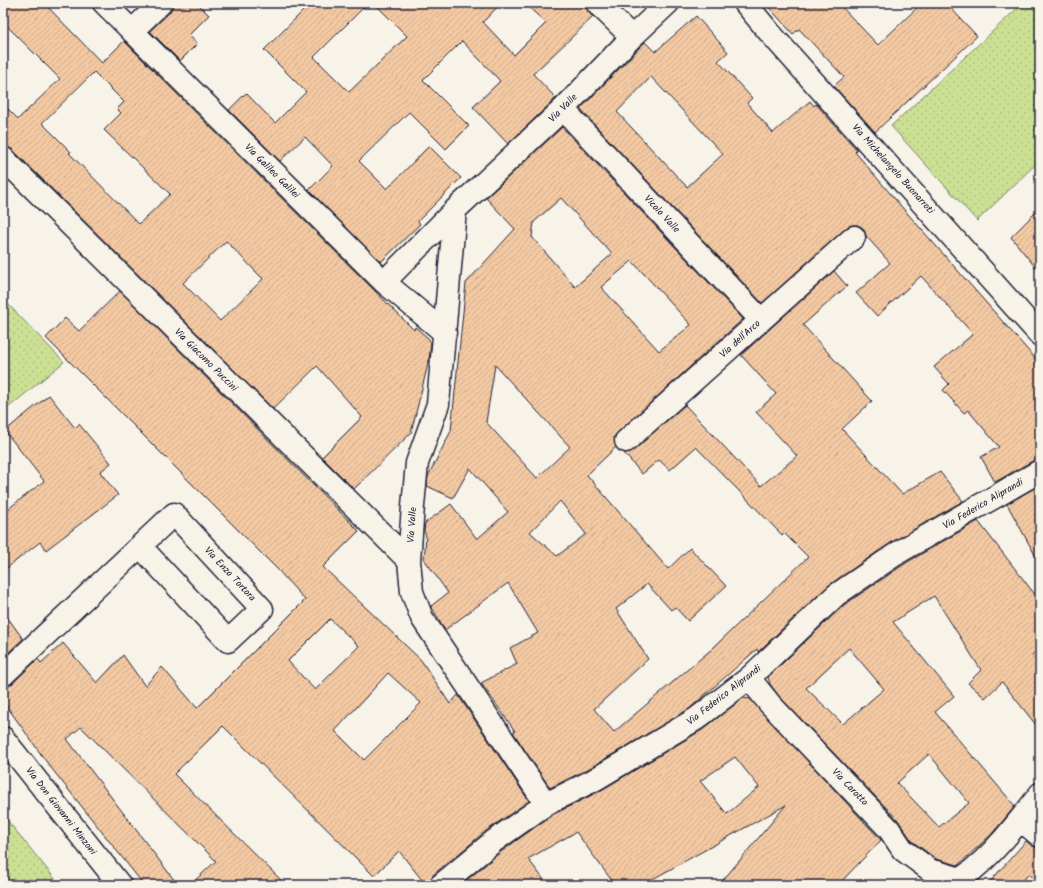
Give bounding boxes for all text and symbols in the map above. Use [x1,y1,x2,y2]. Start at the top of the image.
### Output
street label: Via Valle [545,89,582,126]
street label: Via Michelangelo Buonarroti [848,120,938,218]
street label: Via Galileo Galilei [241,140,304,203]
street label: Vicolo Valle [640,191,684,237]
street label: Via dell'Arco [716,316,765,362]
street label: Via Giacomo Puccini [171,325,242,396]
street label: Via Federico Aliprandi [940,474,1027,534]
street label: Via Valle [403,506,421,543]
street label: Via Enzo Tortora [200,543,260,605]
street label: Via Federico Aliprandi [683,660,765,729]
street label: Via Don Giovanni Minzoni [21,764,101,859]
street label: Via Carotto [828,764,872,810]

